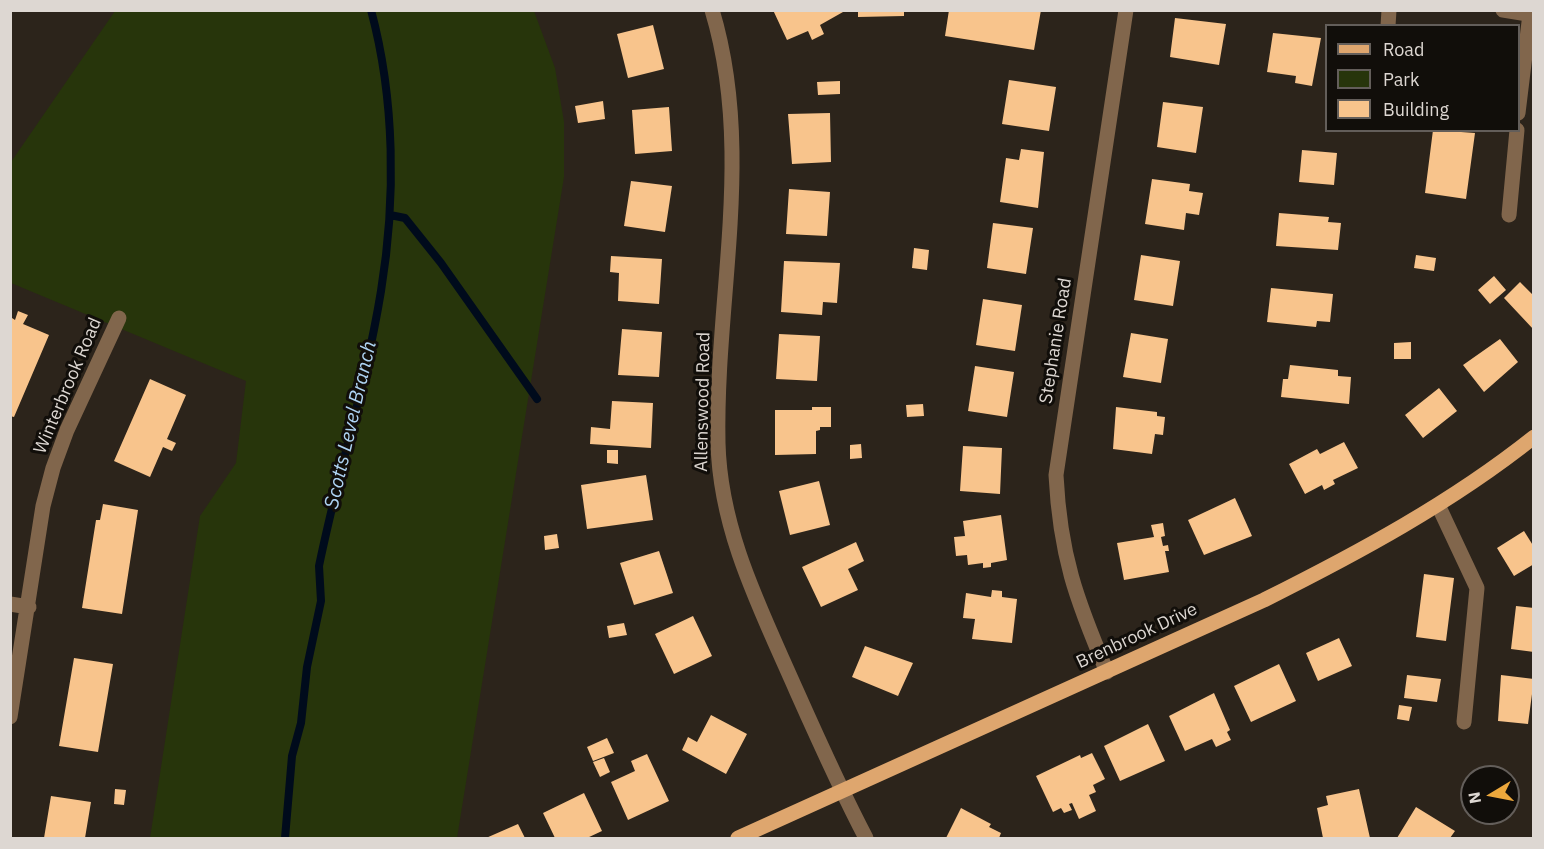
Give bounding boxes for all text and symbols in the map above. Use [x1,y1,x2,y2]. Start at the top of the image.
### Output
legend [1325,24,1520,132]
text: Road [1383,38,1424,61]
text: Park [1383,68,1419,91]
text: Building [1383,98,1449,121]
street label: Stephanie Road [1035,277,1077,405]
street label: Winterbrook Road [30,315,106,457]
street label: Allenswood Road [691,332,715,472]
water label: Scotts Level Branch [320,339,382,511]
street label: Brenbrook Drive [1073,599,1201,673]
north arrow [1460,765,1520,825]
text: N [1463,790,1485,805]

